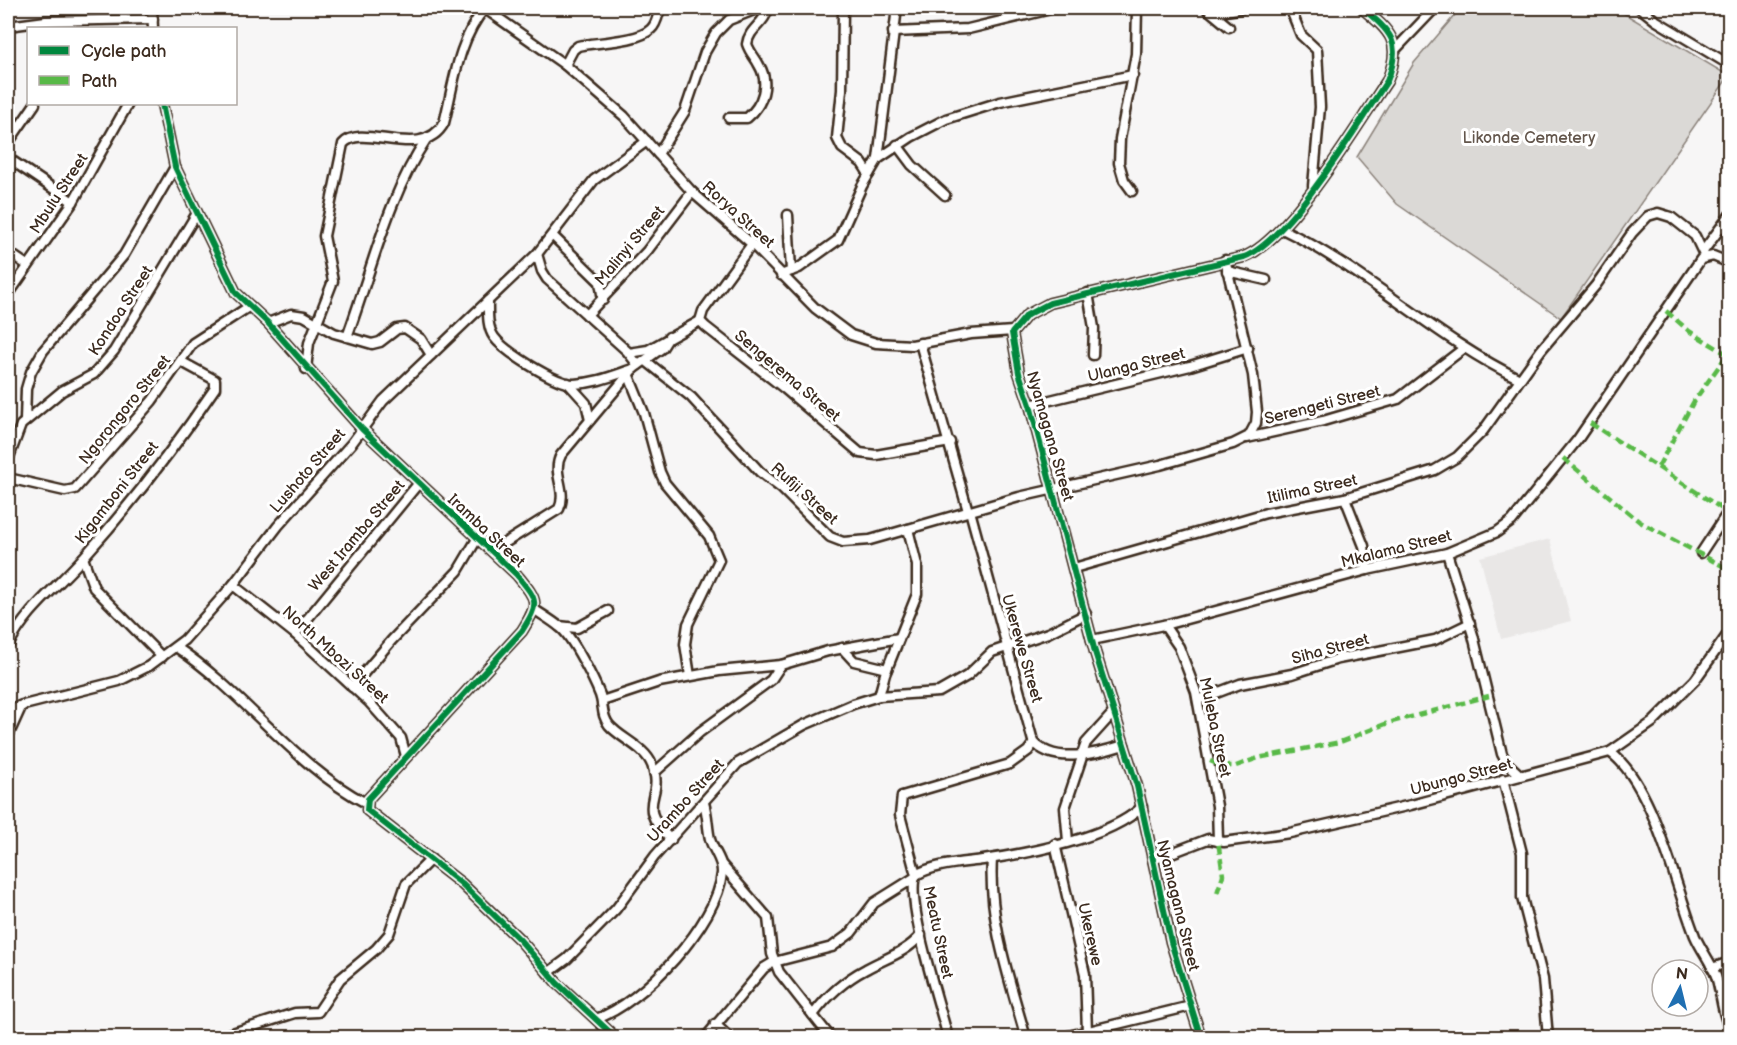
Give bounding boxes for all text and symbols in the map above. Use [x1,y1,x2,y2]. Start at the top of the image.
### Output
legend [27,27,237,105]
text: Cycle path [81,41,167,62]
text: Path [81,71,117,92]
park label: Likonde Cemetery [1463,129,1596,148]
street label: Mbulu Street [26,150,92,238]
street label: Rorya Street [698,178,778,253]
street label: Malinyi Street [591,202,669,290]
street label: Kondoa Street [85,262,157,359]
street label: Sengerema Street [730,326,844,426]
street label: Ulanga Street [1086,344,1187,387]
street label: Ngorongoro Street [75,352,175,468]
street label: Nyamagana Street [1022,369,1077,504]
street label: Serengeti Street [1263,382,1382,429]
street label: Lushoto Street [266,425,350,517]
street label: Kigamboni Street [71,438,163,548]
street label: Rufiji Street [767,459,841,529]
street label: Itilima Street [1266,471,1359,508]
street label: West Iramba Street [305,476,409,595]
street label: Iramba Street [443,490,529,572]
street label: Mkalama Street [1339,527,1454,572]
street label: Ukerewe Street [997,592,1046,705]
street label: North Mbozi Street [278,602,392,708]
street label: Siha Street [1290,630,1371,669]
street label: Muleba Street [1195,676,1234,779]
street label: Urambo Street [644,755,729,847]
street label: Ubungo Street [1408,755,1515,800]
street label: Nyamagana Street [1152,838,1203,973]
street label: Meatu Street [918,884,957,980]
street label: Ukerewe [1073,901,1106,968]
north arrow [1650,958,1710,1018]
text: N [1675,964,1689,985]

